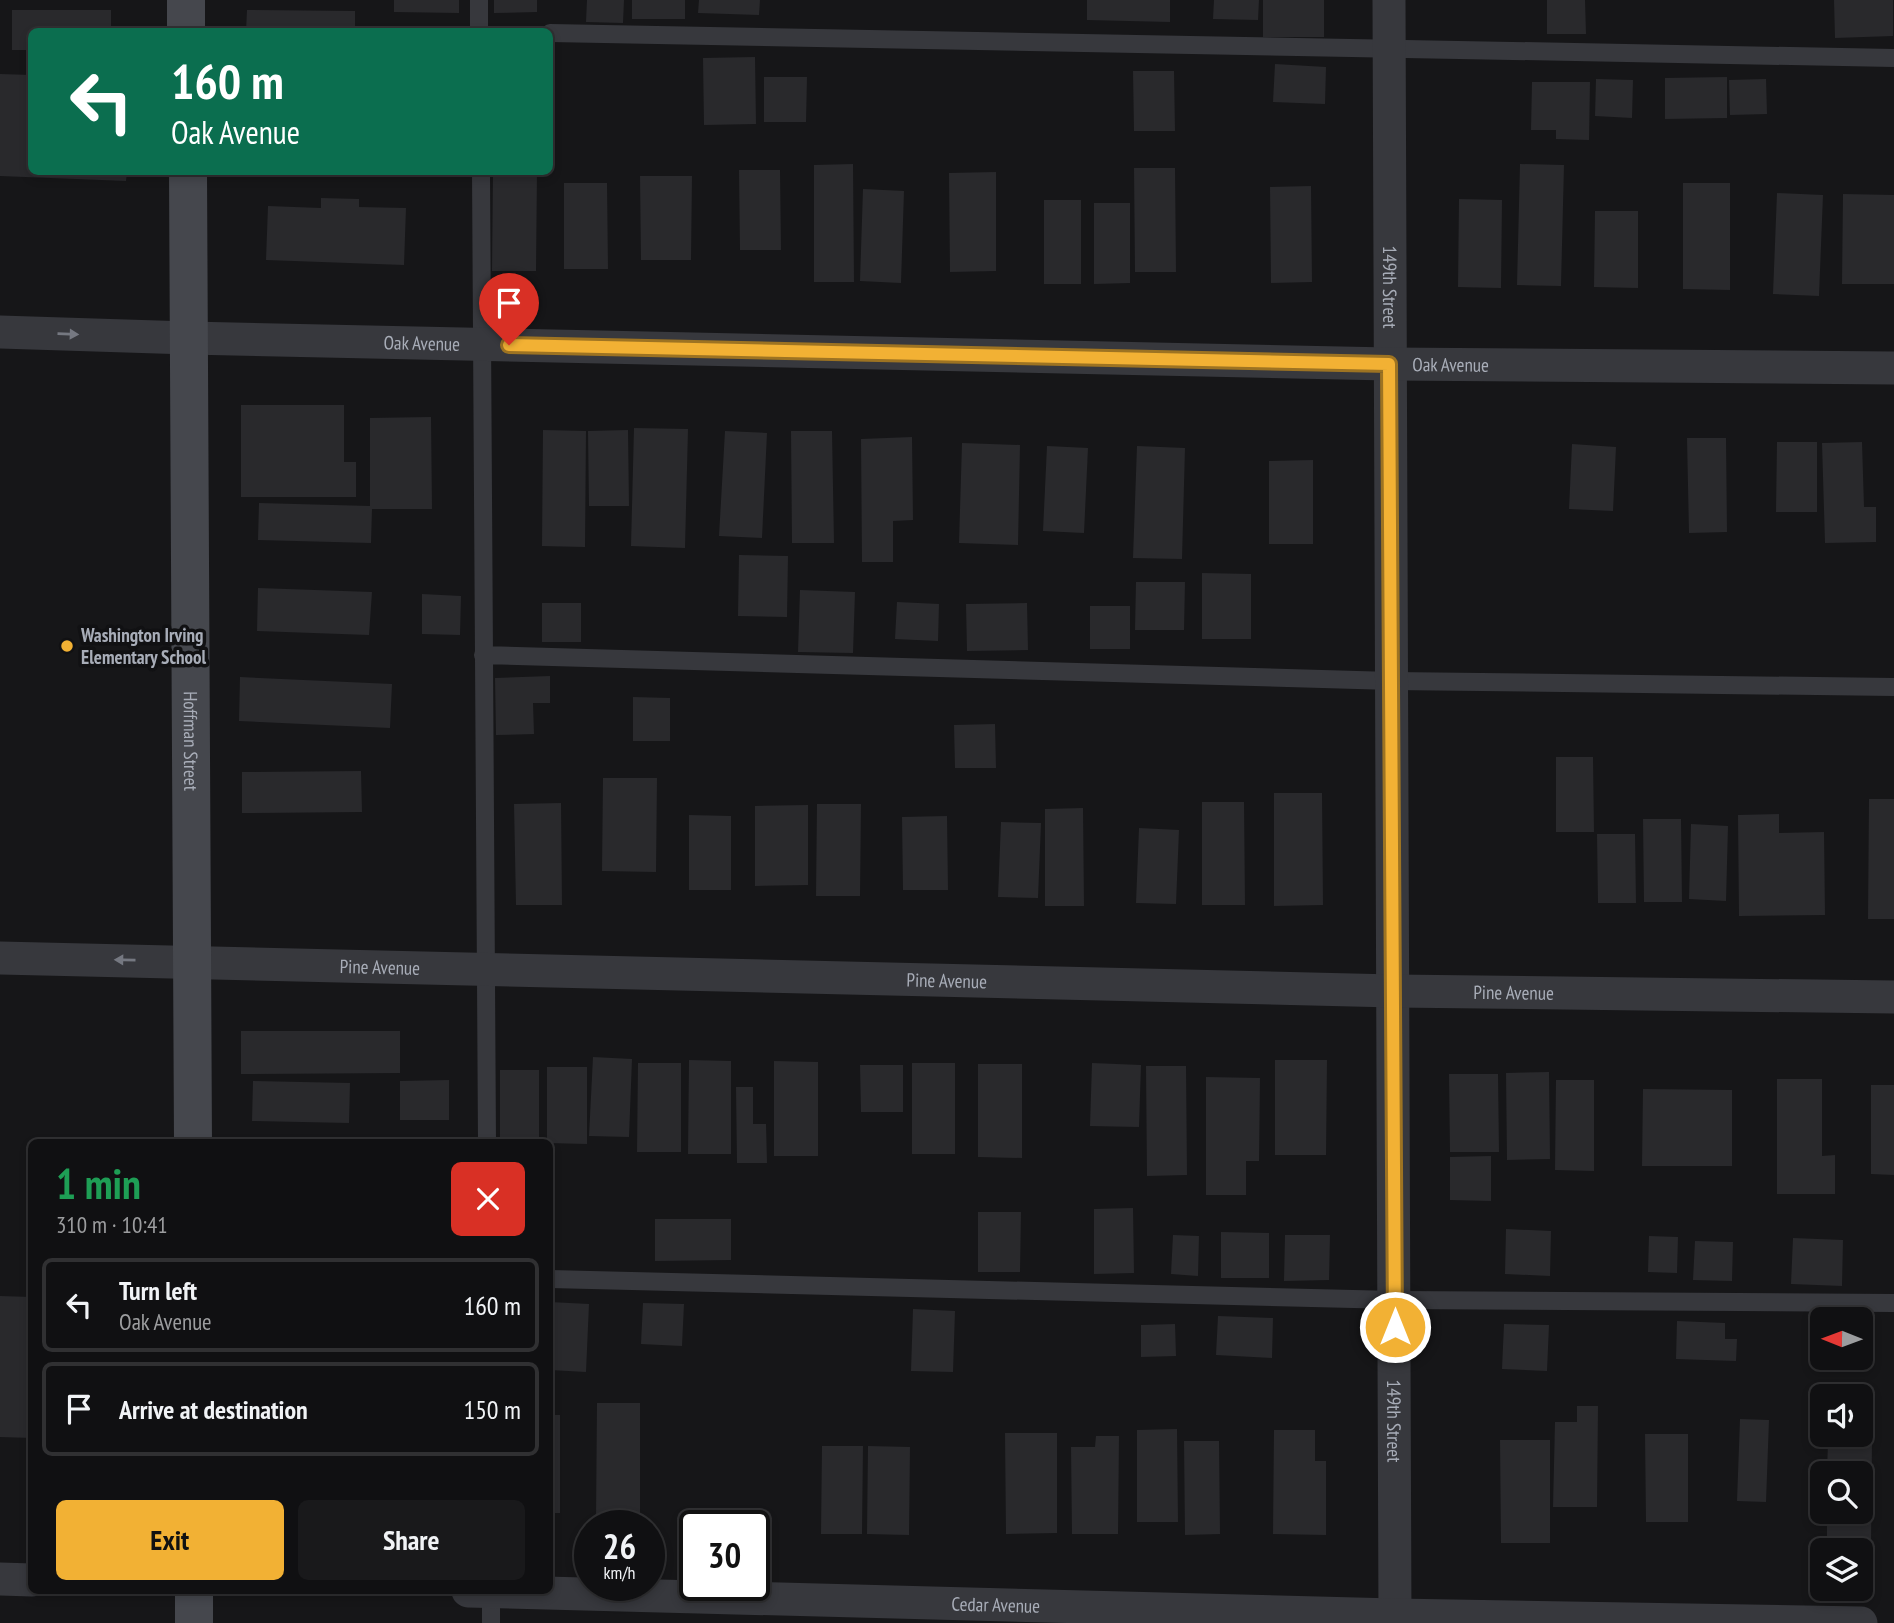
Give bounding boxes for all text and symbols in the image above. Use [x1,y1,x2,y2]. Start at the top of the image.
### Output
text: 160 m [171,49,284,113]
icon: left [56,56,147,147]
text: Oak Avenue [171,111,300,153]
street label: 149th Street [1378,246,1402,329]
pin [479,273,539,345]
icon: arrive [490,284,528,322]
one-way arrow [57,328,79,340]
street label: Oak Avenue [383,330,461,356]
street label: Oak Avenue [1412,352,1489,377]
place label: Washington Irving Elementary School [80,623,206,669]
marker: Washington Irving Elementary School [59,638,75,654]
street label: Hoffman Street [179,691,203,792]
one-way arrow [113,954,135,966]
street label: Pine Avenue [339,954,421,980]
street label: Pine Avenue [906,967,987,993]
street label: Pine Avenue [1473,980,1554,1005]
text: 1 min [56,1156,141,1211]
button: close [451,1162,525,1236]
text: 310 m · 10:41 [56,1210,168,1239]
text: Turn left [119,1274,197,1307]
icon: left [60,1286,98,1324]
text: 160 m [463,1289,521,1322]
position arrow [1358,1290,1432,1364]
text: Oak Avenue [119,1307,212,1336]
north arrow [1810,1307,1872,1370]
map controls [1810,1307,1873,1601]
street label: 149th Street [1382,1380,1406,1463]
button: sound [1810,1384,1873,1447]
icon: arrive [60,1390,98,1428]
text: Arrive at destination [119,1393,308,1426]
text: 150 m [463,1393,521,1426]
button: search [1810,1461,1873,1524]
button: Exit [56,1500,284,1580]
button: Share [298,1500,525,1580]
speed limit sign: 30 [679,1510,770,1601]
text: 26 [603,1523,636,1569]
button: layers [1810,1538,1873,1601]
text: km/h [604,1561,635,1584]
street label: Cedar Avenue [951,1592,1041,1618]

